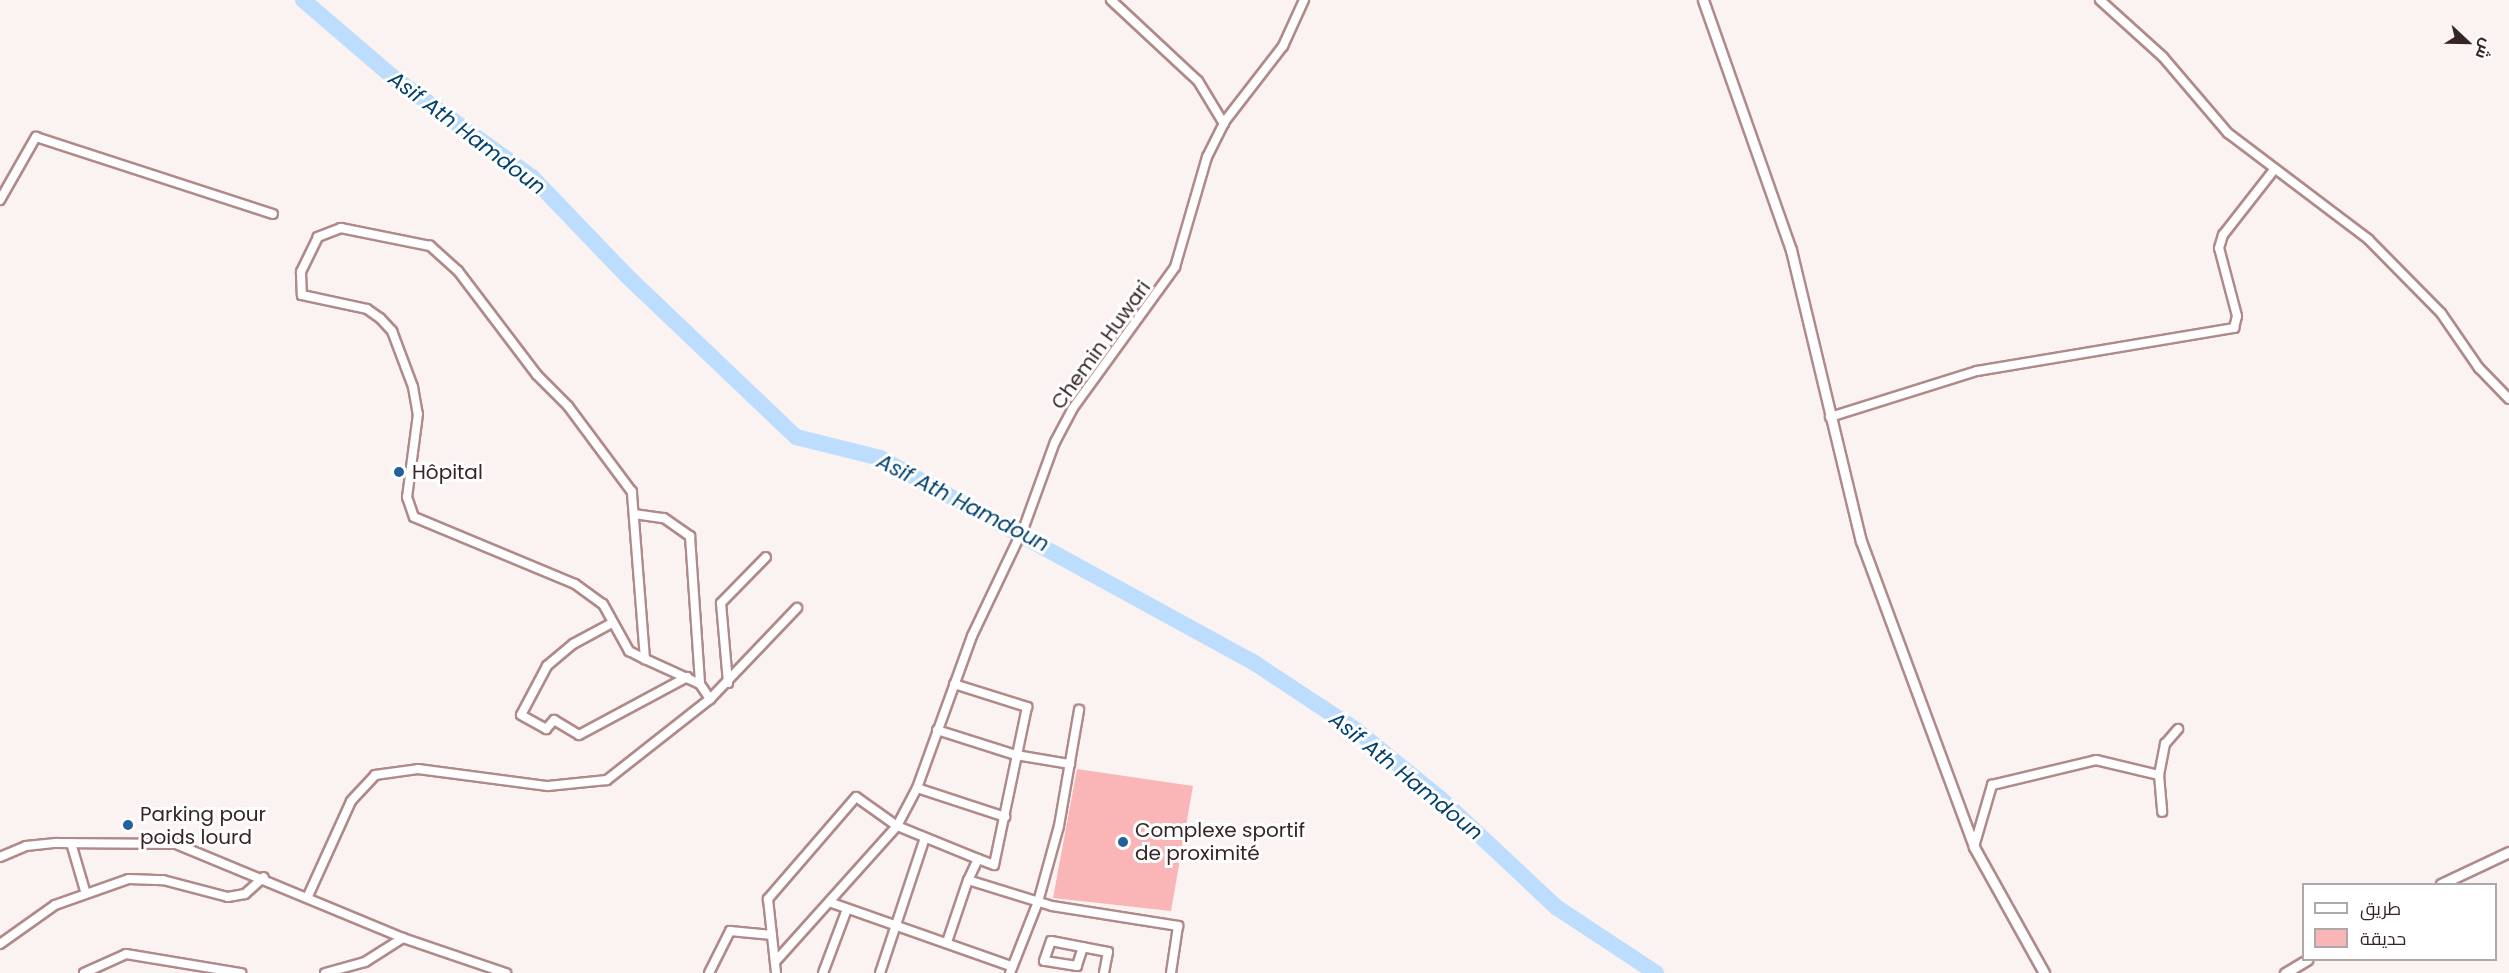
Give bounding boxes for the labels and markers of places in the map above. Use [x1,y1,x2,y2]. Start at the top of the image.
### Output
place label: Hôpital [412,460,483,484]
marker: Hôpital [390,463,408,481]
place label: Parking pour poids lourd [140,802,266,849]
marker: Parking pour poids lourd [121,818,135,832]
place label: Complexe sportif de proximité [1135,819,1305,866]
marker: Complexe sportif de proximité [1116,835,1130,849]

